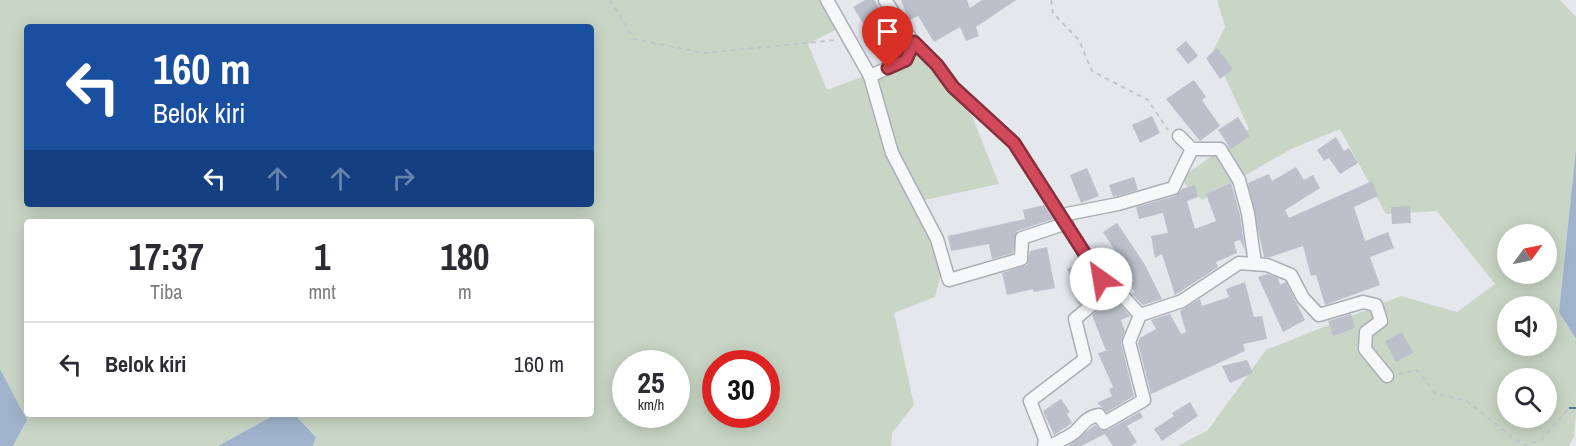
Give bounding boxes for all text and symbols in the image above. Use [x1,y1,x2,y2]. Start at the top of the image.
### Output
pin [862,6,913,68]
icon: arrive [871,15,904,48]
text: 160 m [153,41,251,97]
icon: left [54,48,132,126]
text: Belok kiri [153,95,245,131]
icon: left [198,162,231,195]
icon: ahead [261,162,294,195]
icon: ahead [324,162,357,195]
icon: right [387,162,420,195]
north arrow [1497,224,1557,284]
map controls [1497,224,1557,428]
text: 17:37 [128,233,204,281]
text: 1 [314,233,330,281]
text: 180 [440,233,490,281]
position arrow [1069,247,1133,311]
text: Tiba [150,278,182,305]
text: mnt [308,278,336,305]
text: m [458,278,472,305]
button: sound [1497,296,1557,356]
icon: left [54,348,87,381]
text: Belok kiri [105,349,186,379]
text: 160 m [514,349,564,379]
speed limit sign: 30 [702,350,780,428]
text: 25 [637,362,665,402]
button: search [1497,368,1557,428]
text: km/h [638,394,664,415]

